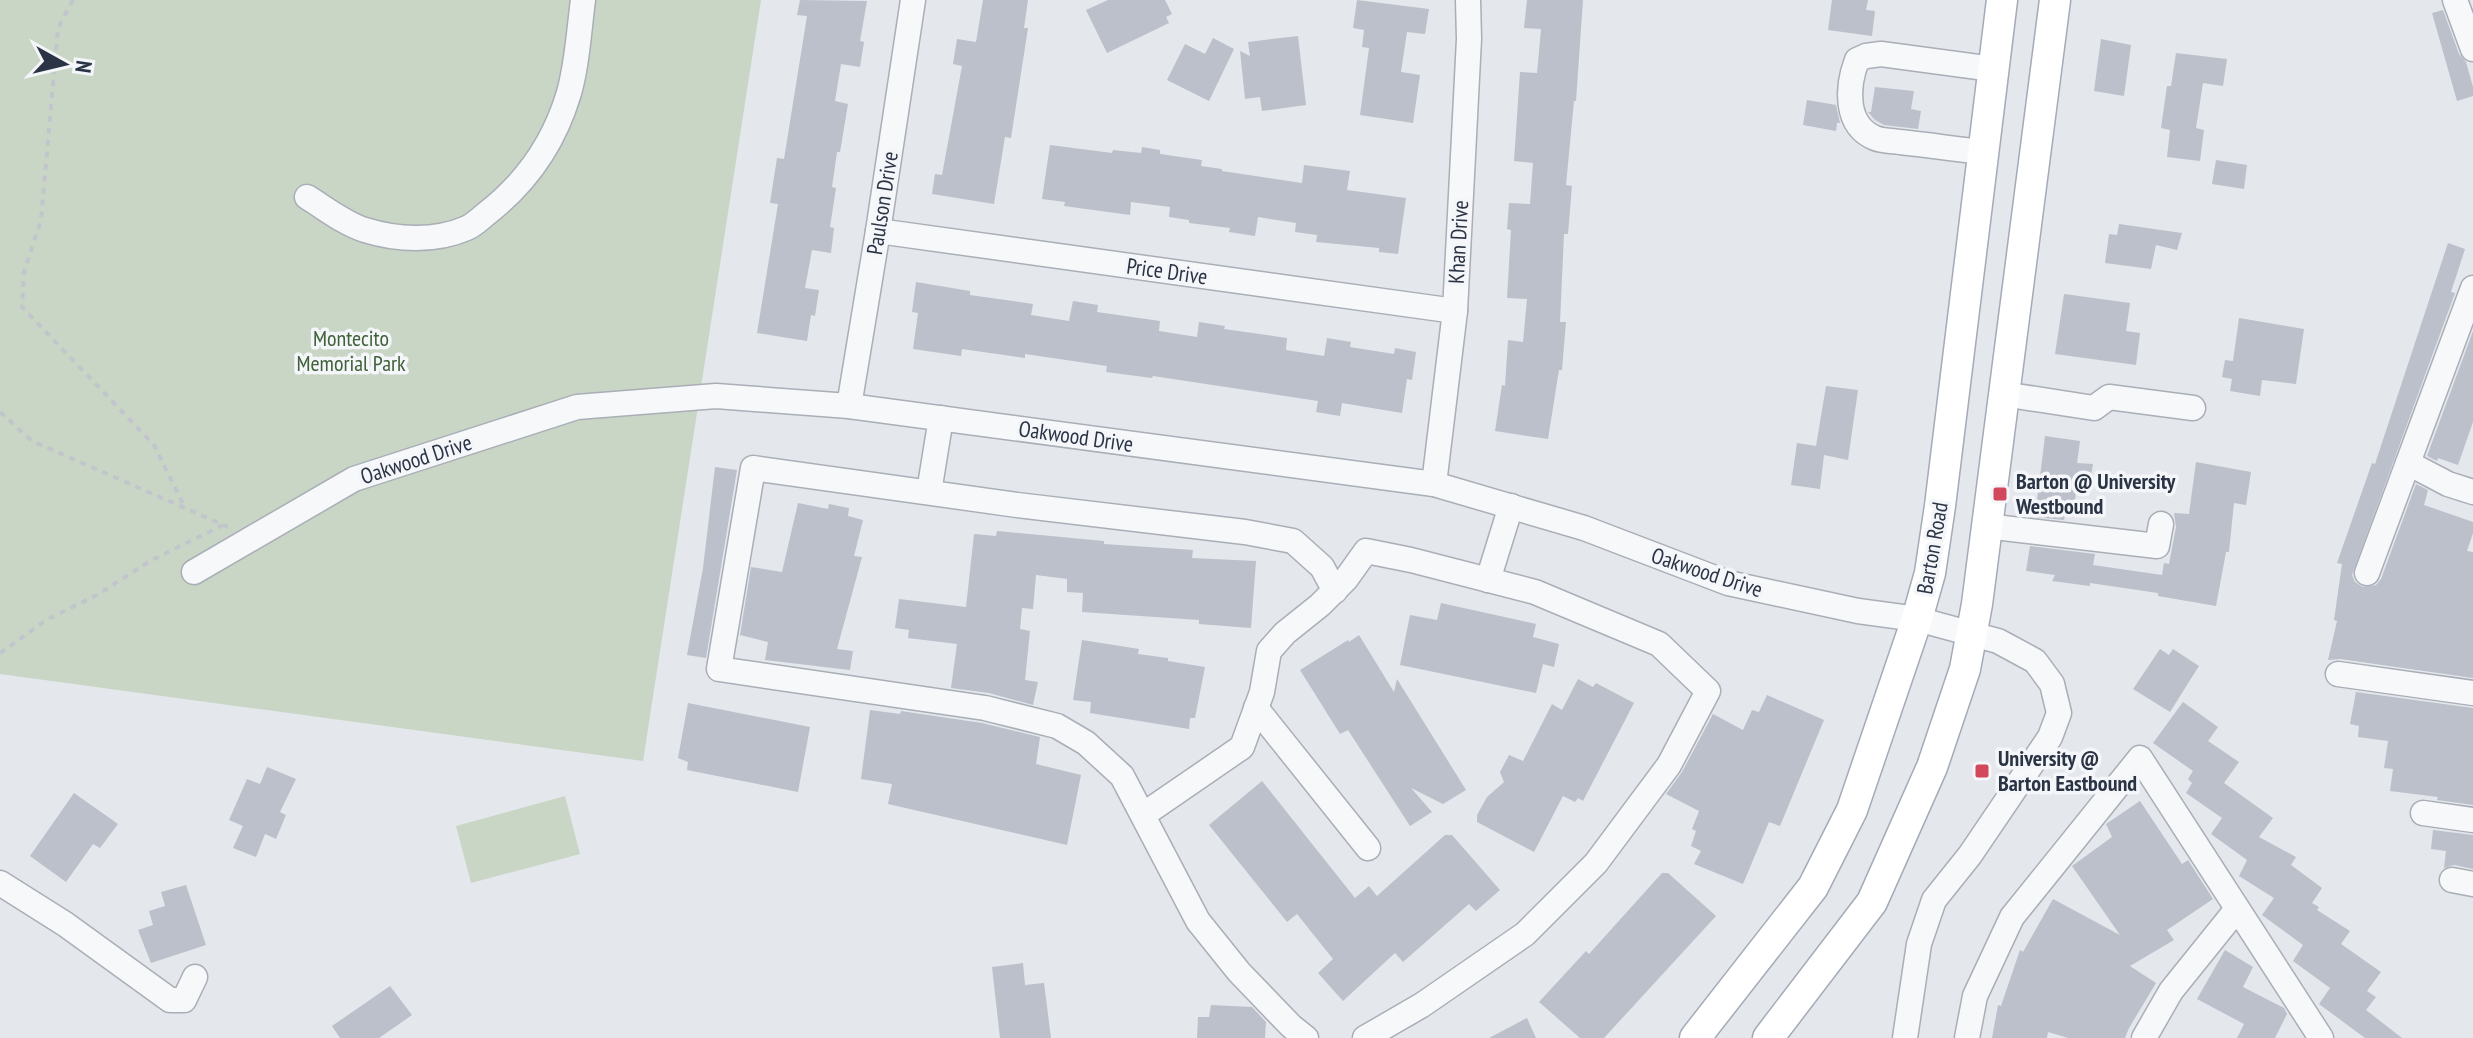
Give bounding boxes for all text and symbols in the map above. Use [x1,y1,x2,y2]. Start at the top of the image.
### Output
north arrow [24,24,104,104]
text: N [69,59,98,75]
street label: Paulson Drive [860,149,904,257]
street label: Khan Drive [1442,200,1474,284]
street label: Price Drive [1125,251,1209,291]
park label: Montecito Memorial Park [296,324,406,377]
street label: Oakwood Drive [1017,414,1135,458]
street label: Oakwood Drive [357,428,475,490]
place label: Barton @ University Westbound [2015,467,2177,520]
marker: Barton @ University Westbound [1991,485,2009,503]
street label: Barton Road [1910,500,1954,596]
street label: Oakwood Drive [1648,541,1766,603]
place label: University @ Barton Eastbound [1998,744,2137,797]
marker: University @ Barton Eastbound [1973,762,1991,780]

